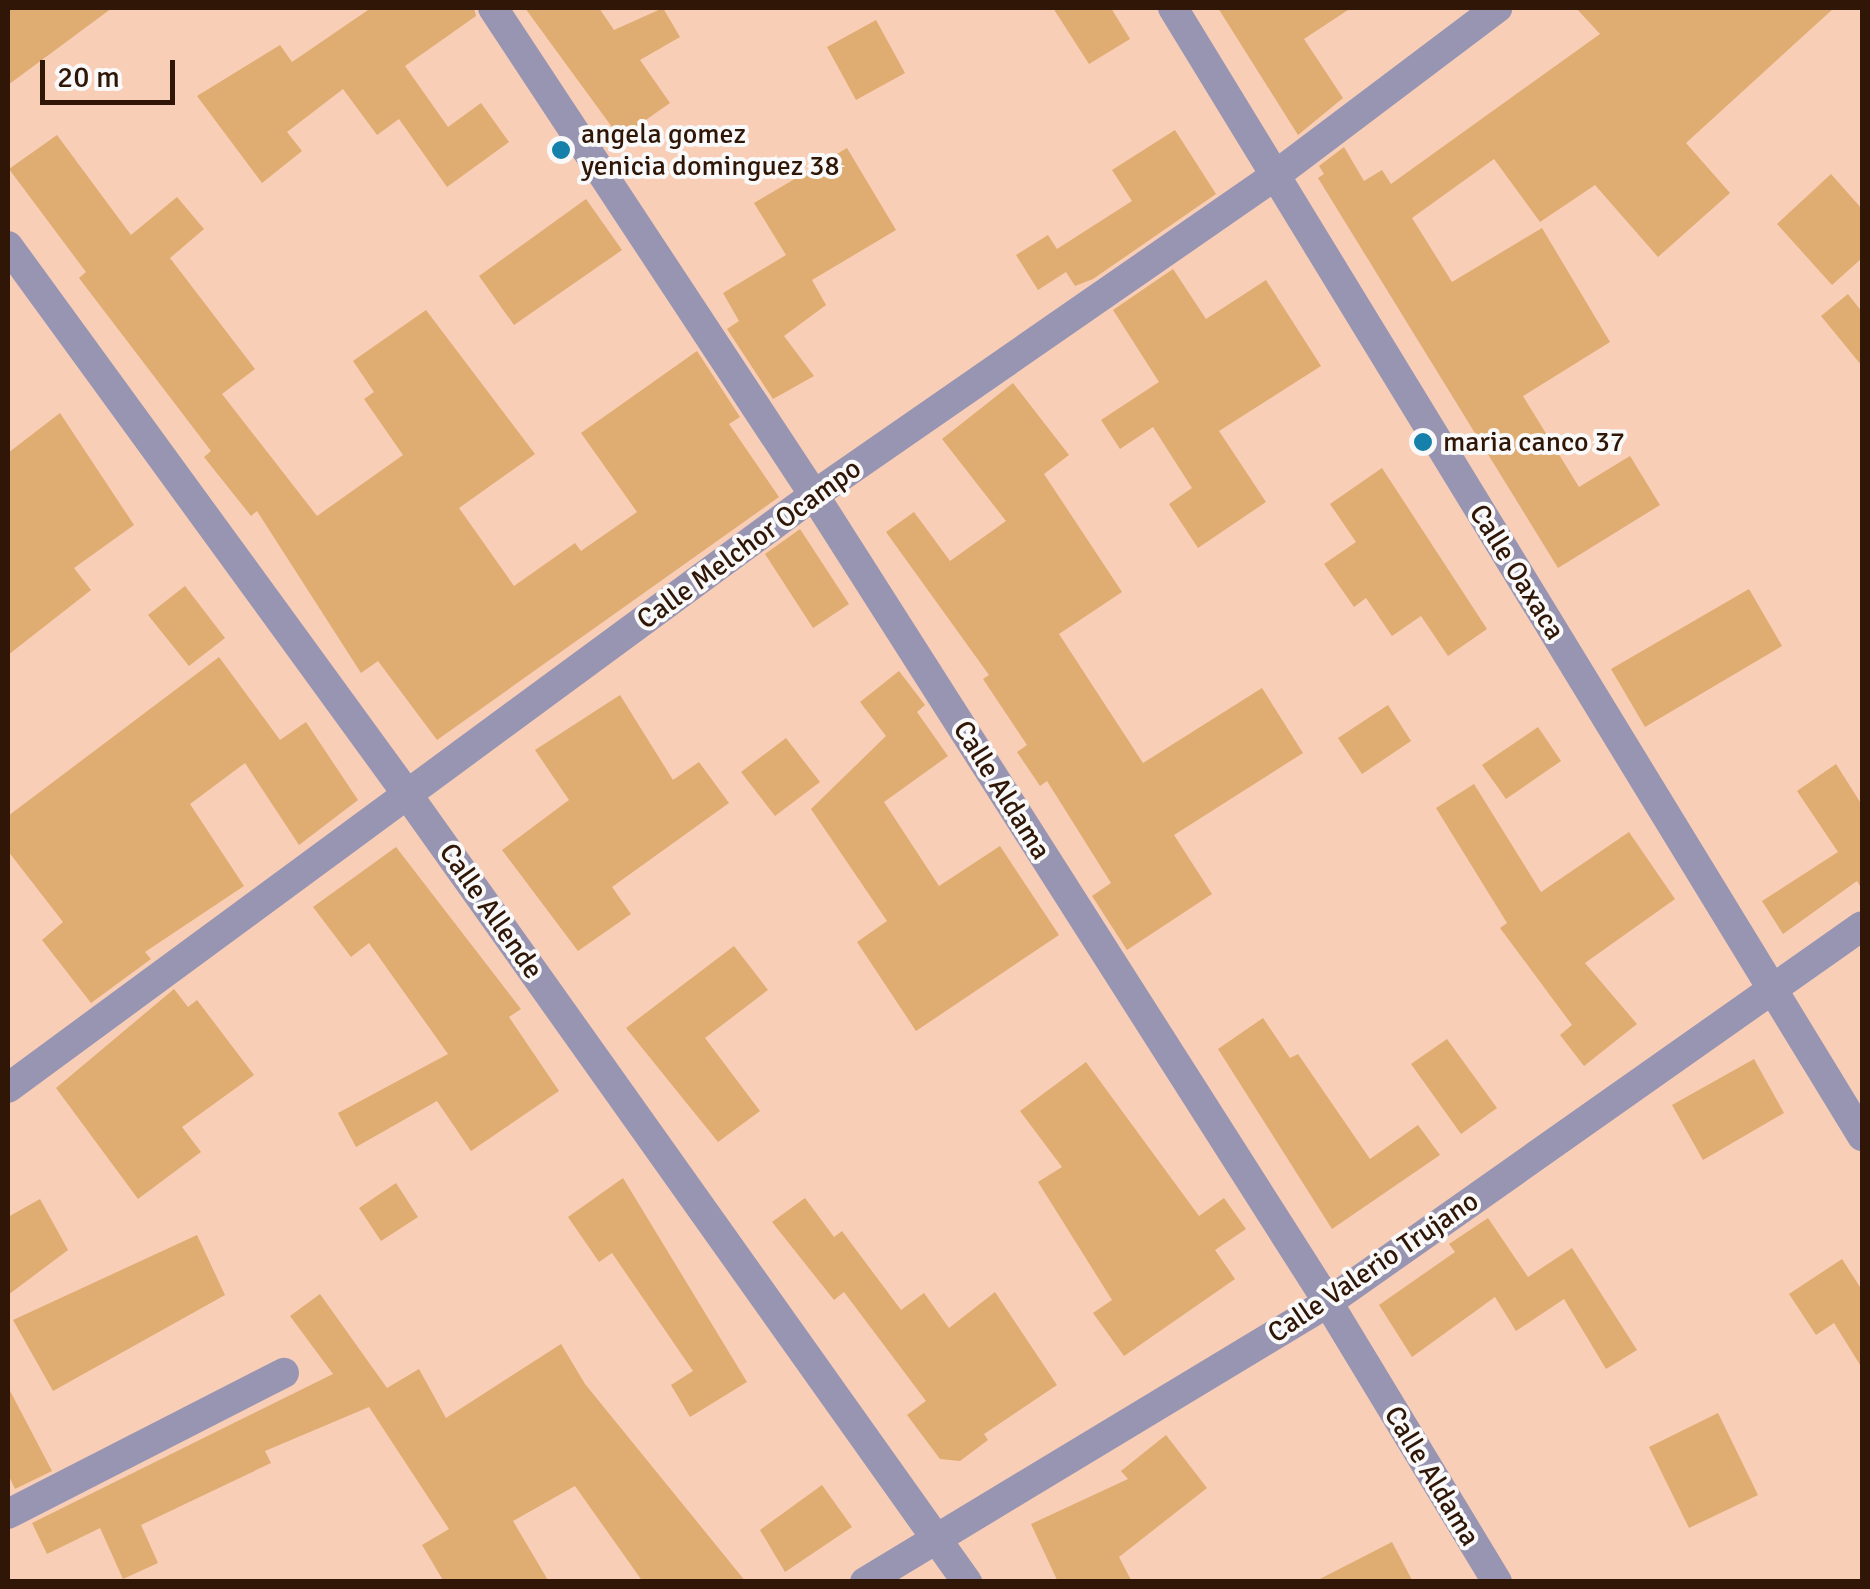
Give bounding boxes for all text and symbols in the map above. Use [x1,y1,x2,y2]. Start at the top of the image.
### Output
scale bar [45,40,180,102]
text: 20 m [57,59,120,96]
place label: angela gomez yenicia dominguez 38 [581,117,840,183]
marker: angela gomez yenicia dominguez 38 [550,139,572,161]
place label: maria canco 37 [1443,425,1625,459]
marker: maria canco 37 [1412,431,1434,453]
street label: Calle Melchor Ocampo [631,451,867,637]
street label: Calle Oaxaca [1462,498,1572,646]
street label: Calle Aldama [946,714,1058,866]
street label: Calle Allende [432,837,550,985]
street label: Calle Valerio Trujano [1261,1184,1485,1350]
street label: Calle Aldama [1377,1400,1487,1552]

